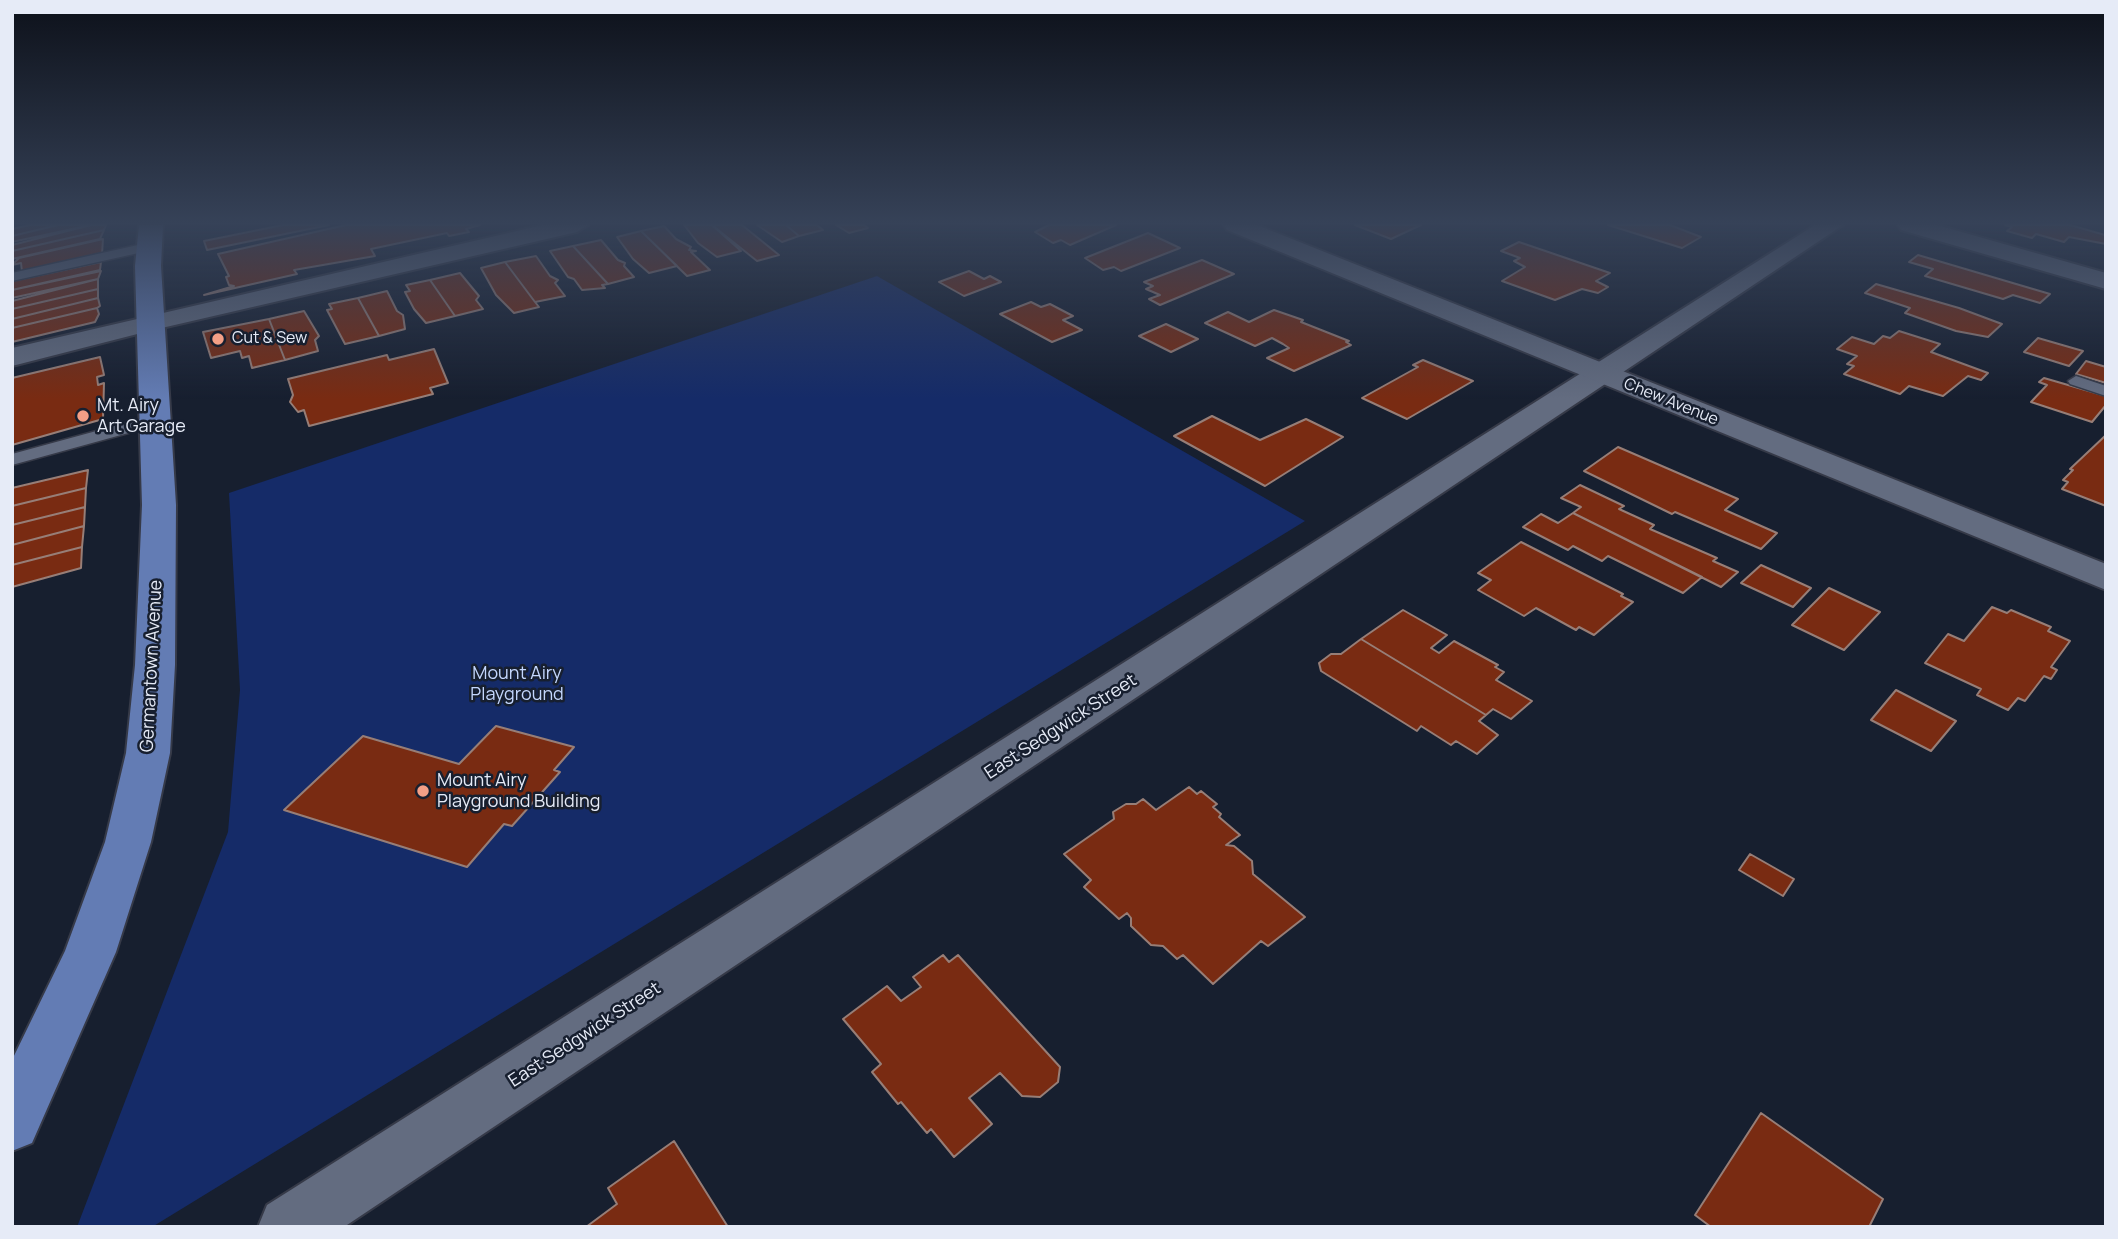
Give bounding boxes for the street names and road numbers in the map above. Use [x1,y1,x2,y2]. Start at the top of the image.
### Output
street label: Chew Avenue [1621,374,1721,430]
street label: Germantown Avenue [137,579,167,753]
street label: East Sedgwick Street [981,670,1141,784]
street label: East Sedgwick Street [505,978,665,1092]

